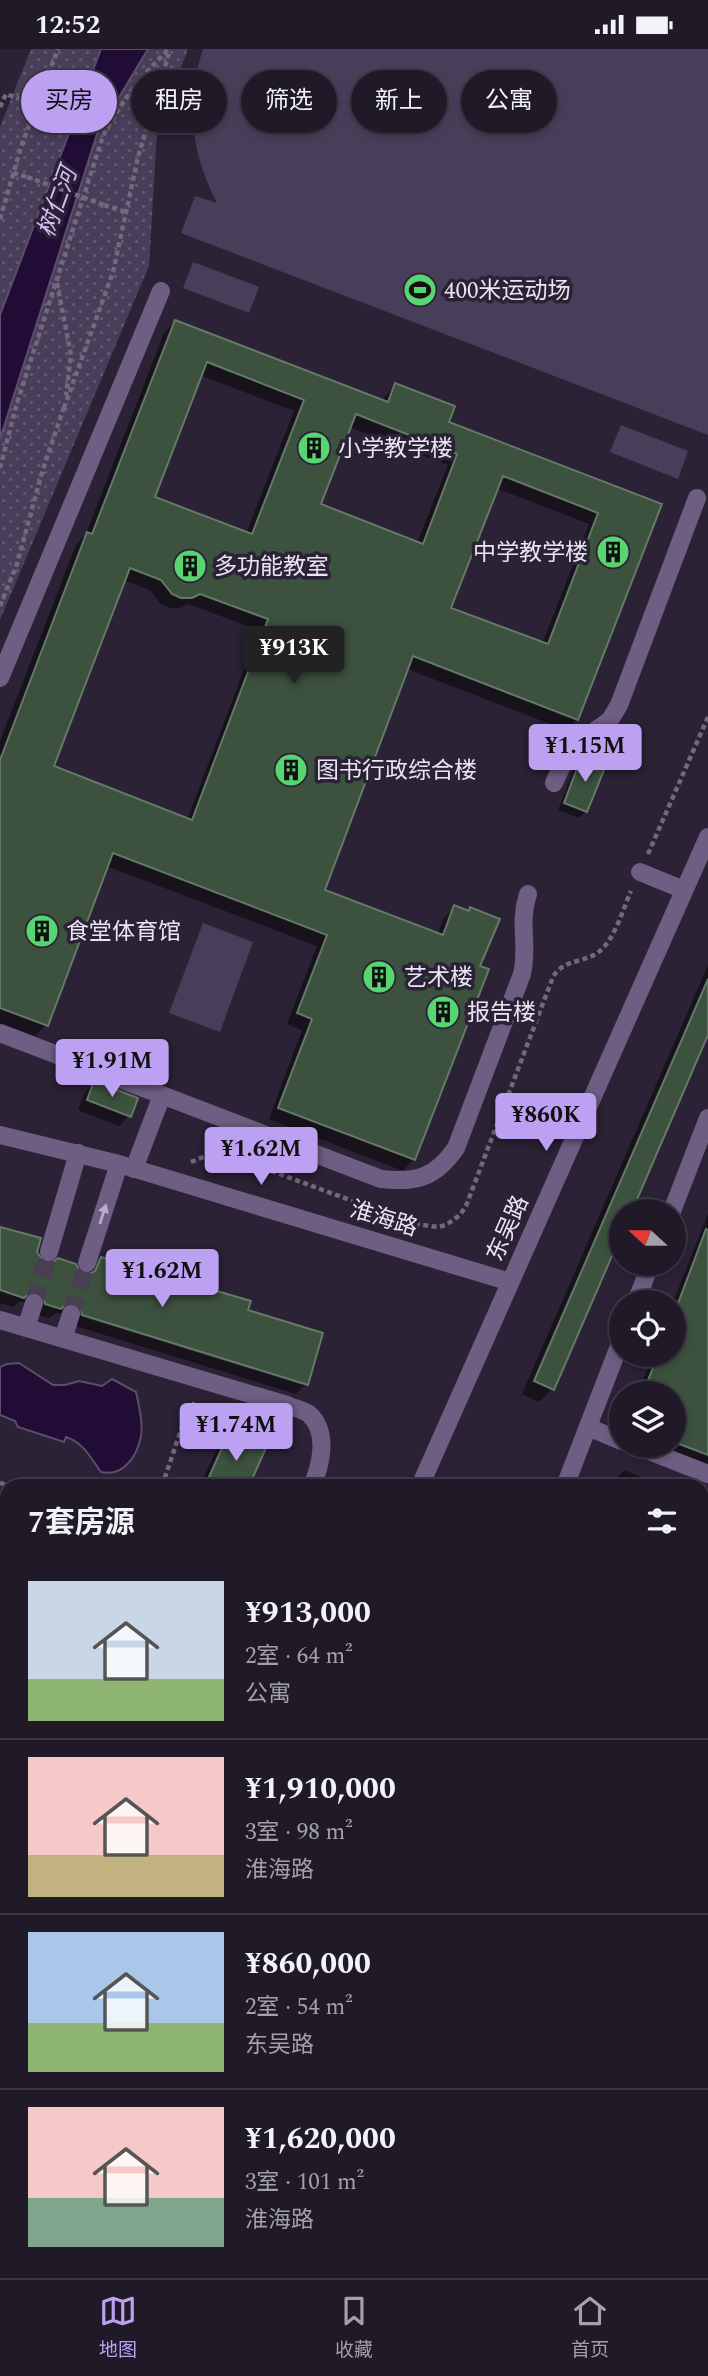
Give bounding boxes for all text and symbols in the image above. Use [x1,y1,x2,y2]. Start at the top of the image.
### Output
text: 12:52 [35,5,100,45]
chip: 买房 [21,70,117,133]
chip: 租房 [131,70,227,133]
chip: 筛选 [241,70,337,133]
chip: 新上 [351,70,447,133]
chip: 公寓 [461,70,557,133]
water label: 树仁河 [29,159,89,242]
sports icon: 400米运动场 [401,271,439,309]
place label: 400米运动场 [444,274,571,309]
building icon: 小学教学楼 [295,429,333,467]
place label: 小学教学楼 [338,432,453,467]
building icon: 中学教学楼 [594,533,632,571]
place label: 中学教学楼 [473,536,588,571]
building icon: 多功能教室 [171,547,209,585]
place label: 多功能教室 [214,550,329,585]
pin: ¥913K [245,627,343,686]
text: ¥913K [259,631,329,666]
pin: ¥1.15M [528,725,642,784]
text: ¥1.15M [545,729,625,764]
building icon: 图书行政综合楼 [272,751,310,789]
place label: 图书行政综合楼 [316,754,477,789]
building icon: 食堂体育馆 [23,912,61,950]
place label: 食堂体育馆 [66,915,181,950]
building icon: 艺术楼 [360,958,398,996]
place label: 艺术楼 [404,961,473,996]
building icon: 报告楼 [424,993,462,1031]
place label: 报告楼 [467,996,536,1031]
pin: ¥1.91M [55,1039,169,1099]
text: ¥1.91M [72,1044,152,1079]
pin: ¥860K [497,1093,595,1153]
text: ¥860K [511,1098,581,1133]
pin: ¥1.62M [204,1127,318,1187]
text: ¥1.62M [221,1132,301,1167]
street label: 东吴路 [478,1190,538,1267]
street label: 淮海路 [345,1193,422,1246]
north arrow [609,1199,686,1276]
map controls [609,1199,686,1458]
one-way arrow [98,1203,109,1224]
pin: ¥1.62M [105,1249,219,1309]
text: ¥1.62M [122,1254,202,1289]
button: locate [609,1290,686,1367]
button: layers [609,1381,686,1458]
pin: ¥1.74M [179,1403,293,1463]
text: ¥1.74M [196,1408,276,1443]
text: 7套房源 [28,1500,135,1546]
icon: filters [643,1502,681,1540]
text: ¥913,000 [245,1590,371,1636]
icon: home [84,1609,168,1693]
text: 2室 · 64 m² [245,1639,353,1674]
text: 公寓 [245,1677,291,1712]
text: ¥1,910,000 [245,1766,396,1812]
icon: home [84,1785,168,1869]
text: 3室 · 98 m² [245,1815,353,1850]
text: 淮海路 [245,1853,314,1888]
text: ¥860,000 [245,1941,371,1987]
icon: home [84,1960,168,2044]
text: 2室 · 54 m² [245,1990,353,2025]
text: 东吴路 [245,2028,314,2063]
text: ¥1,620,000 [245,2116,396,2162]
icon: home [84,2135,168,2219]
text: 3室 · 101 m² [245,2165,364,2200]
text: 淮海路 [245,2203,314,2238]
tab: 地图 [99,2292,137,2365]
tab: 收藏 [335,2292,373,2365]
tab: 首页 [571,2292,609,2365]

